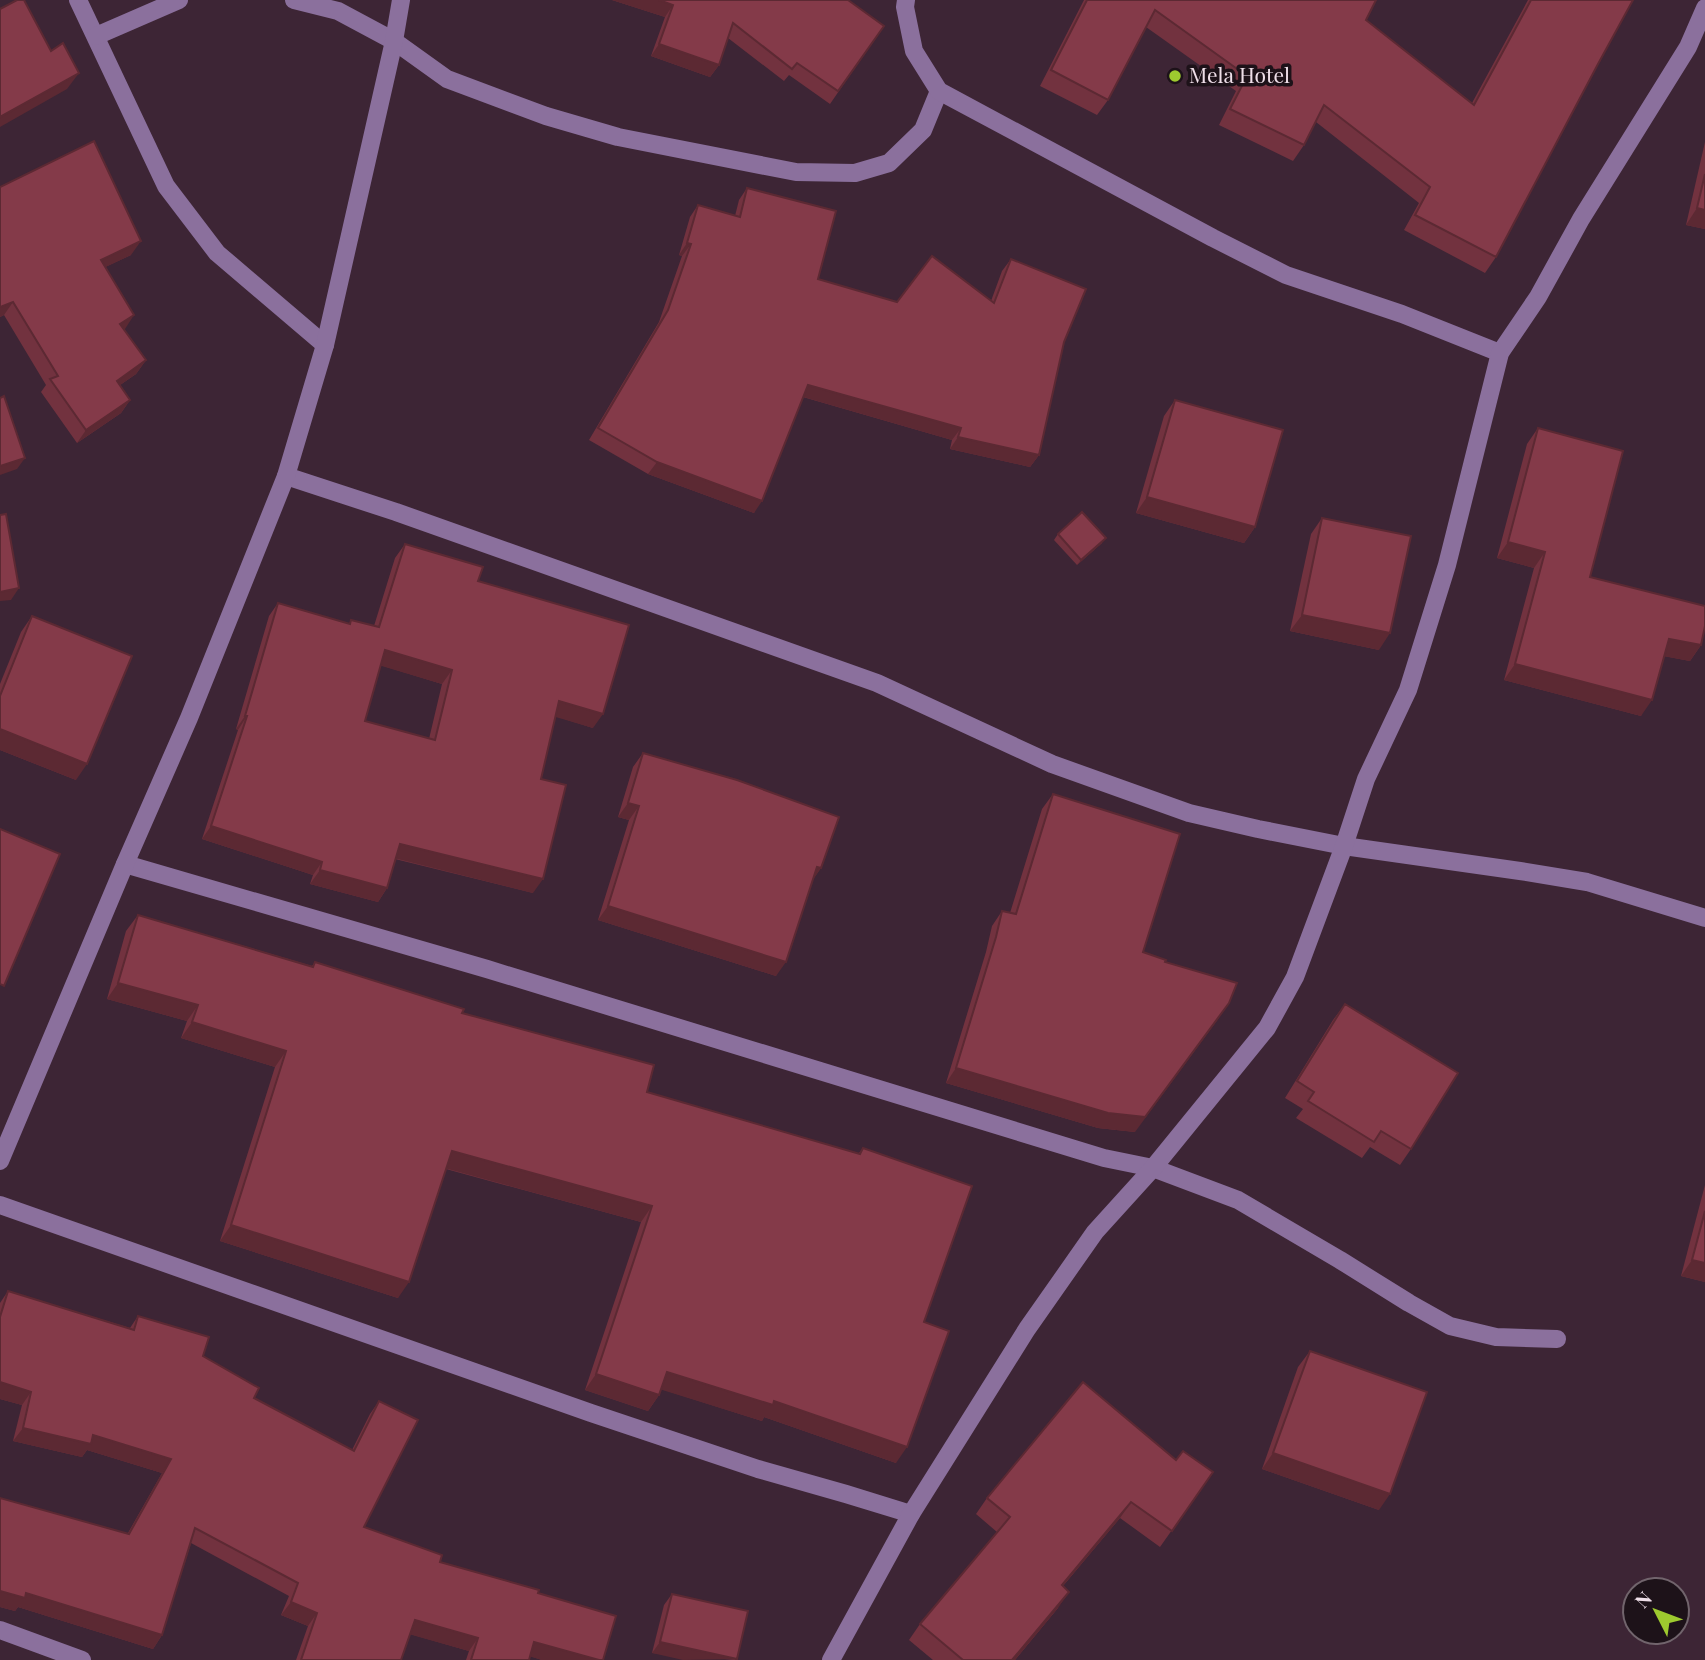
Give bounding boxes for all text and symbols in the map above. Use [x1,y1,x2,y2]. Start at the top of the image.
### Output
place label: Mela Hotel [1189,60,1290,88]
marker: Mela Hotel [1167,68,1183,84]
north arrow [1621,1576,1691,1646]
text: N [1628,1585,1657,1613]

